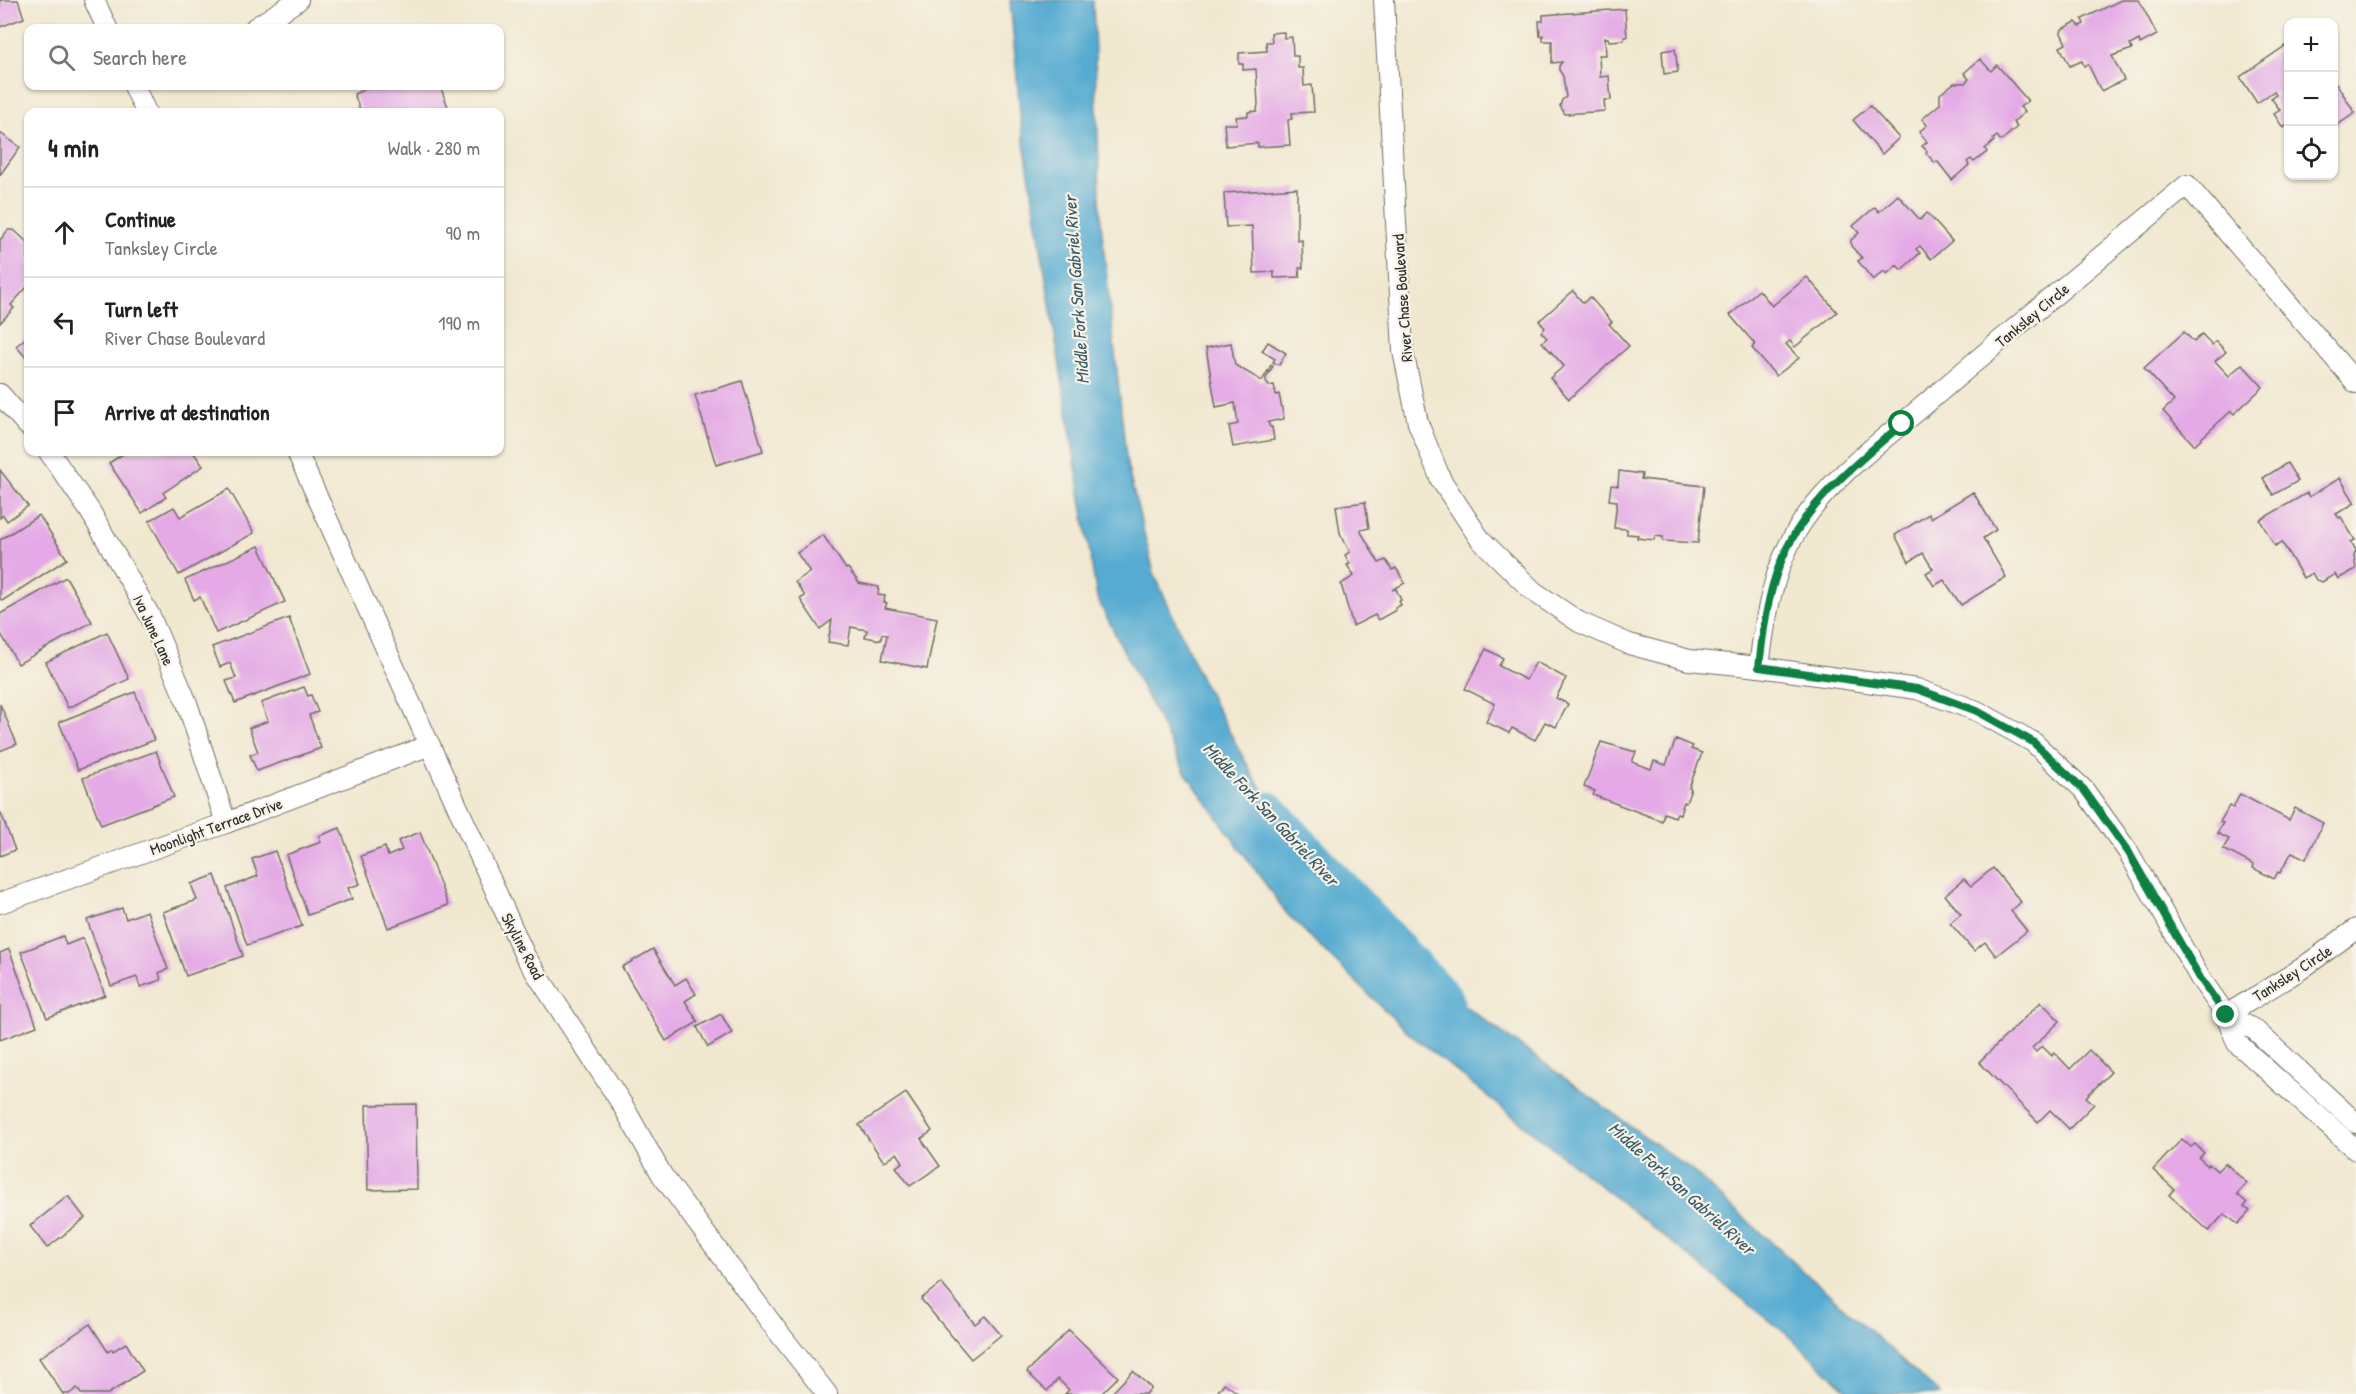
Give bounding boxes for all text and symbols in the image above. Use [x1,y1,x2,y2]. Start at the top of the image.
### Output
map controls [2284,18,2338,180]
button: + [2284,18,2338,72]
search box [24,24,504,90]
icon: search [45,41,78,74]
text: Search here [93,42,187,72]
button: − [2284,72,2338,126]
button: locate [2284,126,2338,180]
text: 4 min [48,130,99,165]
text: Walk · 280 m [388,134,480,161]
water label: Middle Fork San Gabriel River [1057,193,1095,385]
text: Continue [105,204,176,234]
icon: ahead [48,216,81,249]
text: 90 m [446,219,480,246]
street label: River Chase Boulevard [1387,233,1417,363]
text: Tanksley Circle [105,234,218,261]
street label: Tanksley Circle [1990,277,2074,352]
text: Turn left [105,294,178,324]
icon: left [48,306,81,339]
text: 190 m [438,309,480,336]
text: River Chase Boulevard [105,324,265,351]
icon: arrive [48,396,81,429]
text: Arrive at destination [105,397,270,427]
route start [1888,410,1914,436]
street label: Iva June Lane [128,591,180,669]
water label: Middle Fork San Gabriel River [1198,736,1346,893]
street label: Moonlight Terrace Drive [147,792,286,860]
street label: Skyline Road [496,909,550,983]
street label: Tanksley Circle [2248,939,2336,1007]
route end [2212,1001,2238,1027]
water label: Middle Fork San Gabriel River [1604,1116,1762,1262]

